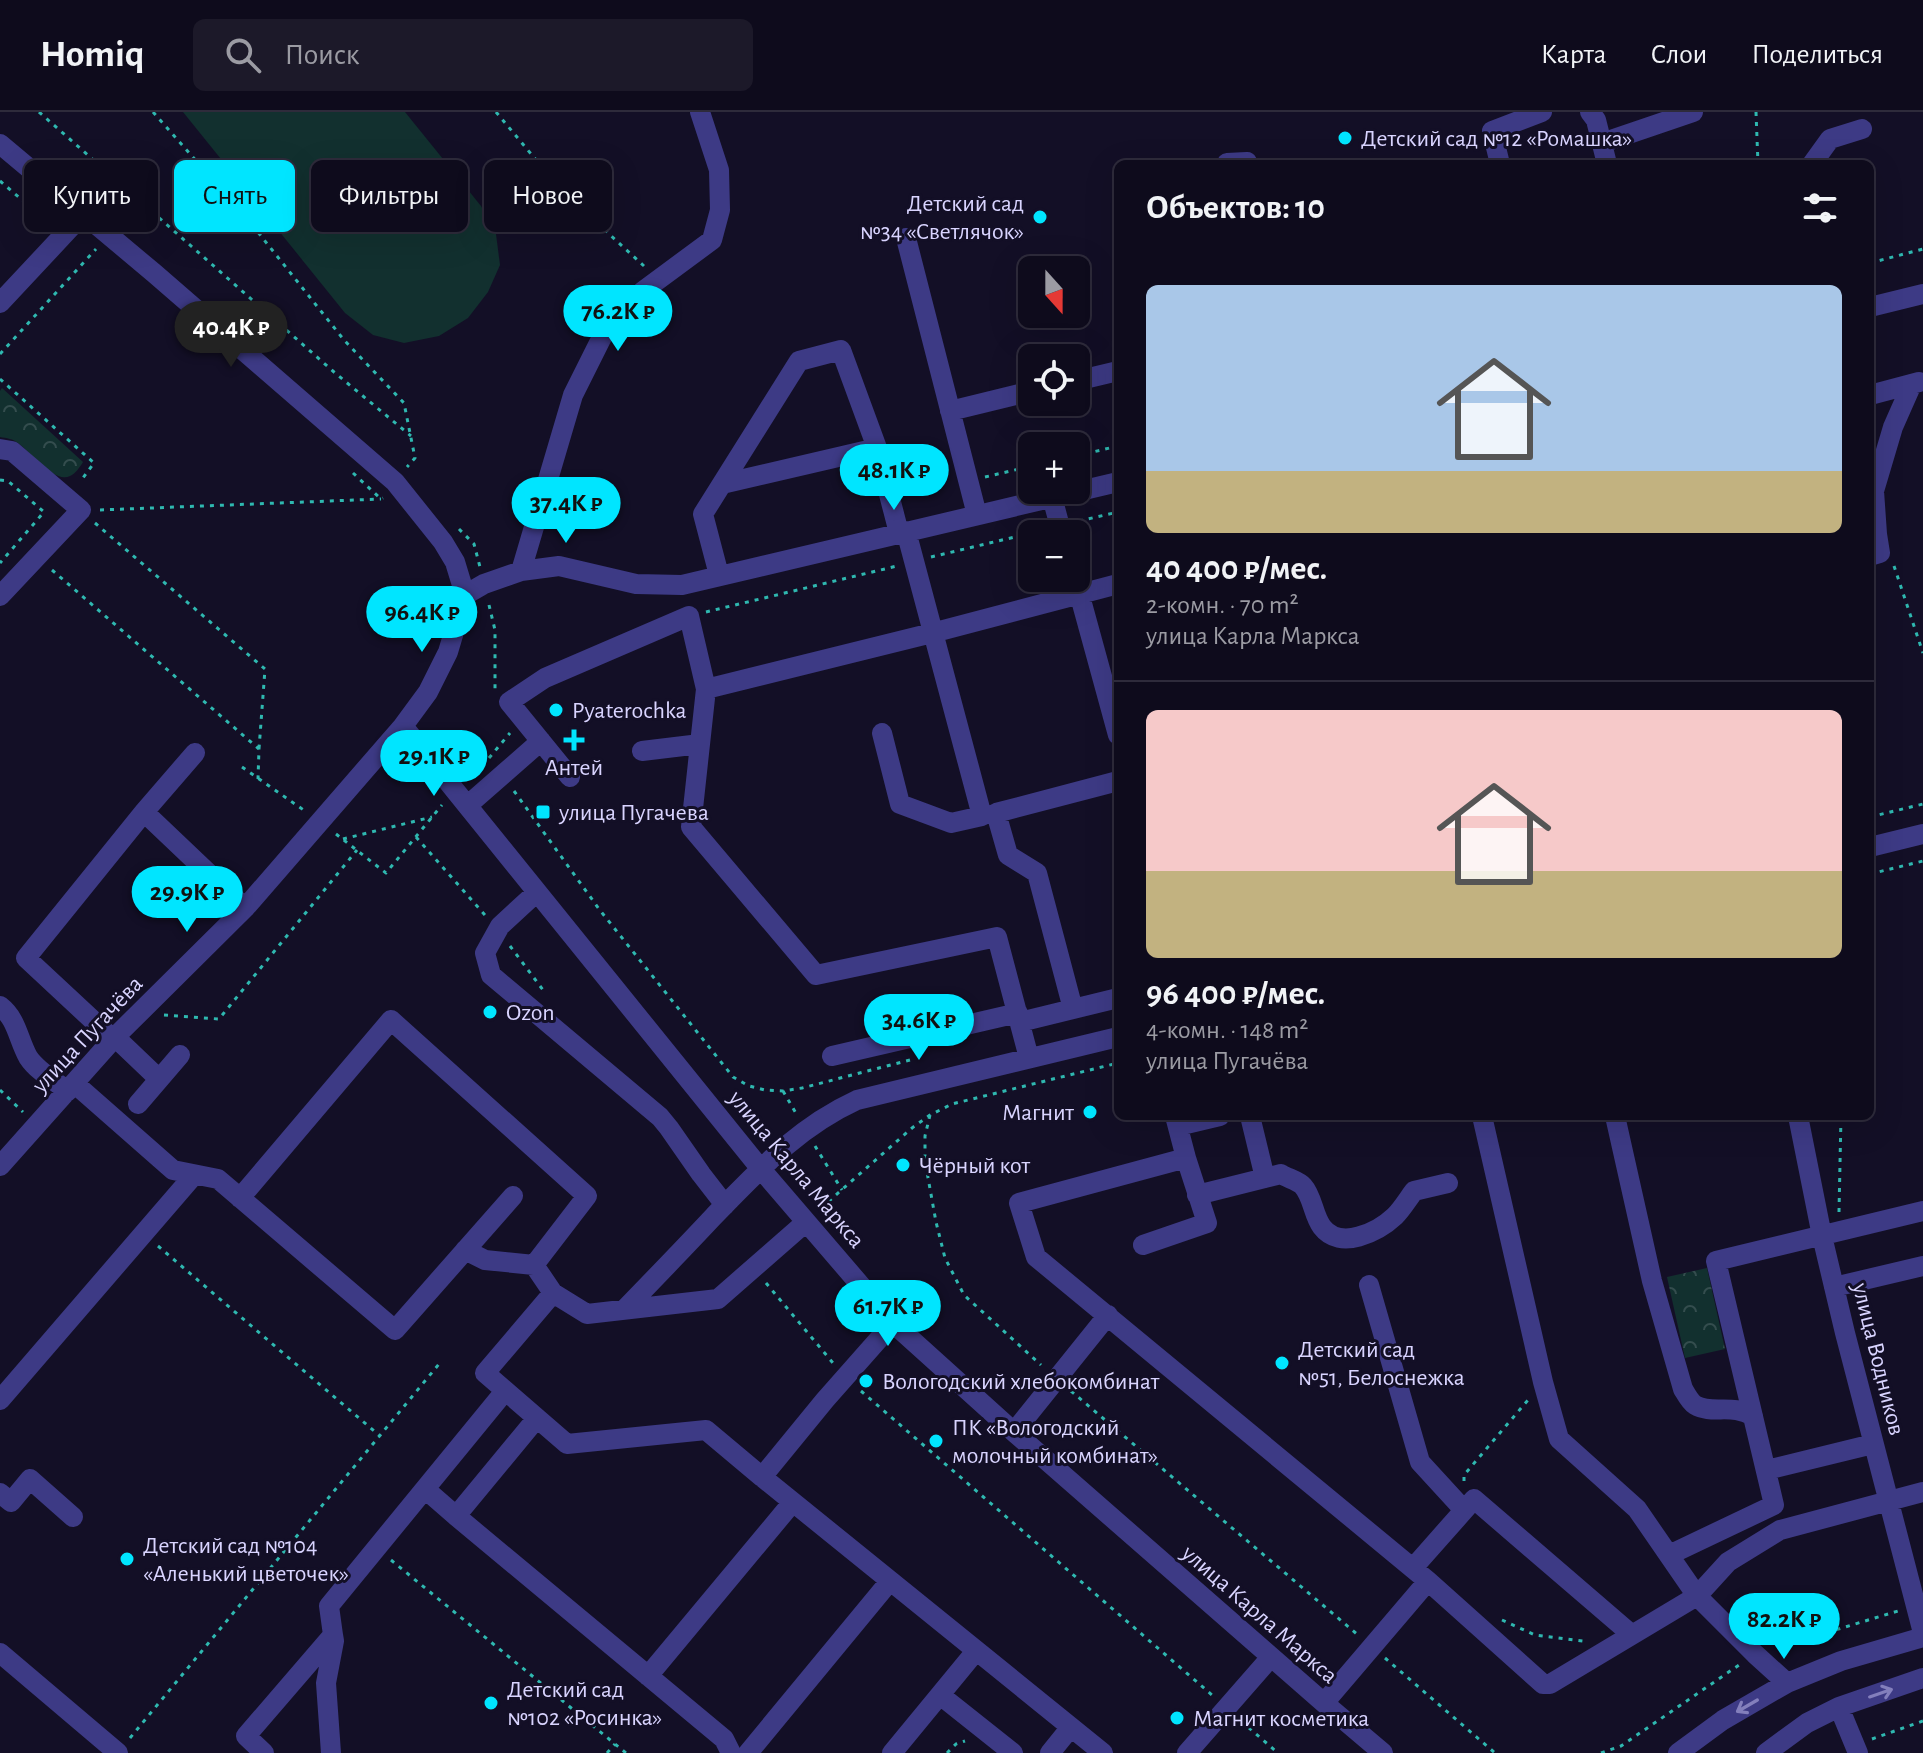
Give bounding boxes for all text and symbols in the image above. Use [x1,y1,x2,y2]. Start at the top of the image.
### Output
search box [193,19,753,91]
icon: search [221,33,265,77]
text: Homiq [40,36,145,74]
text: Поиск [285,40,360,70]
text: Карта [1541,41,1607,69]
text: Слои [1651,41,1707,69]
text: Поделиться [1751,41,1883,69]
place label: Детский сад №12 «Ромашка» [1361,127,1632,151]
marker: Детский сад №12 «Ромашка» [1336,129,1354,147]
chip: Купить [24,160,158,232]
chip: Снять [174,160,295,232]
chip: Фильтры [311,160,468,232]
chip: Новое [484,160,612,232]
icon: filters [1798,186,1842,230]
text: Объектов: 10 [1146,191,1325,225]
place label: Детский сад №34 «Светлячок» [860,192,1024,244]
marker: Детский сад №34 «Светлячок» [1031,208,1049,226]
north arrow [1018,256,1090,328]
map controls [1018,256,1090,592]
pin: 76.2K ₽ [544,285,692,353]
text: 76.2K ₽ [581,298,655,324]
pin: 40.4K ₽ [157,301,305,369]
text: 40.4K ₽ [193,314,269,340]
icon: home [1422,337,1566,481]
button: locate [1018,344,1090,416]
button: + [1018,432,1090,504]
pin: 48.1K ₽ [820,444,968,512]
text: 48.1K ₽ [858,457,930,483]
pin: 37.4K ₽ [492,477,640,545]
text: 37.4K ₽ [530,490,602,516]
button: − [1018,520,1090,592]
text: 40 400 ₽/мес. [1146,552,1327,586]
pin: 96.4K ₽ [348,586,496,654]
text: 2-комн. · 70 m² [1146,592,1299,618]
text: 96.4K ₽ [384,599,460,625]
text: улица Карла Маркса [1146,623,1360,649]
place label: Pyaterochka [572,699,687,723]
marker: Pyaterochka [547,701,565,719]
pin: 29.1K ₽ [360,730,508,798]
marker: Антей [565,731,583,749]
text: 29.1K ₽ [398,743,470,769]
place label: Антей [545,756,603,780]
icon: home [1422,762,1566,906]
place label: улица Пугачева [558,801,709,825]
marker: улица Пугачева [534,803,552,821]
pin: 29.9K ₽ [113,866,261,934]
text: 29.9K ₽ [150,879,224,905]
street label: улица Пугачёва [27,972,148,1098]
text: 96 400 ₽/мес. [1146,977,1325,1011]
pin: 34.6K ₽ [845,994,993,1062]
place label: Ozon [506,1001,555,1025]
marker: Ozon [481,1003,499,1021]
text: 34.6K ₽ [882,1007,956,1033]
text: 4-комн. · 148 m² [1146,1017,1308,1043]
text: улица Пугачёва [1146,1048,1308,1074]
street label: улица Карла Маркса [723,1086,869,1253]
place label: Магнит [1002,1101,1074,1125]
marker: Магнит [1081,1103,1099,1121]
place label: Чёрный кот [919,1154,1031,1178]
marker: Чёрный кот [894,1156,912,1174]
pin: 61.7K ₽ [814,1280,962,1348]
street label: улица Водников [1847,1280,1909,1438]
text: 61.7K ₽ [853,1293,923,1319]
place label: Детский сад №51, Белоснежка [1298,1338,1465,1390]
marker: Детский сад №51, Белоснежка [1273,1354,1291,1372]
place label: Вологодский хлебокомбинат [882,1370,1160,1394]
marker: Вологодский хлебокомбинат [857,1372,875,1390]
place label: ПК «Вологодский молочный комбинат» [952,1416,1158,1468]
marker: ПК «Вологодский молочный комбинат» [927,1432,945,1450]
place label: Детский сад №104 «Аленький цветочек» [143,1534,349,1586]
street label: улица Карла Маркса [1176,1540,1342,1689]
marker: Детский сад №104 «Аленький цветочек» [118,1550,136,1568]
pin: 82.2K ₽ [1710,1593,1858,1661]
text: 82.2K ₽ [1747,1606,1821,1632]
place label: Детский сад №102 «Росинка» [507,1678,662,1730]
one-way arrow [1868,1684,1893,1699]
marker: Детский сад №102 «Росинка» [482,1694,500,1712]
one-way arrow [1736,1698,1759,1714]
place label: Магнит косметика [1193,1707,1369,1731]
marker: Магнит косметика [1168,1709,1186,1727]

